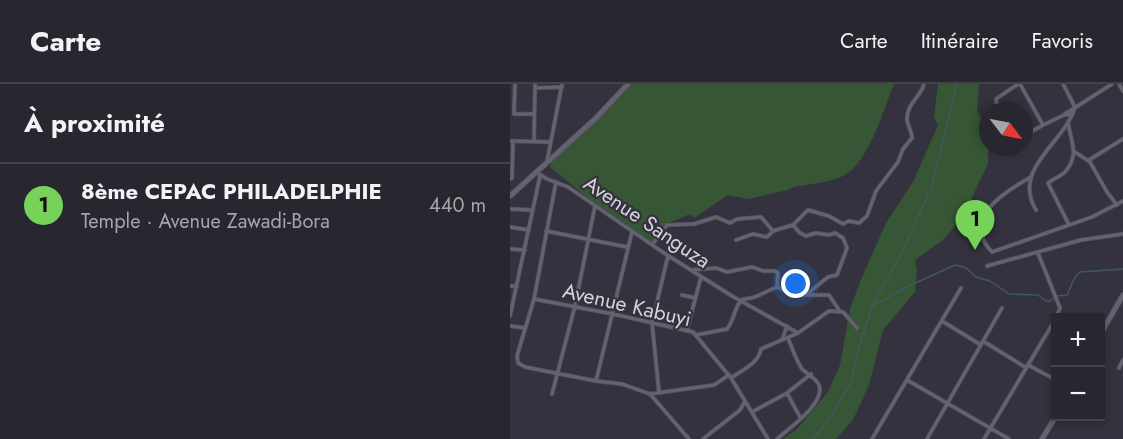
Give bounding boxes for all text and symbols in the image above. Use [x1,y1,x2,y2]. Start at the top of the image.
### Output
text: Carte [30,21,101,62]
text: Carte [840,26,888,56]
text: Itinéraire [921,26,999,56]
text: Favoris [1032,26,1093,56]
north arrow [979,102,1033,156]
text: À proximité [24,104,165,142]
street label: Avenue Sanguza [578,168,716,276]
text: 8ème CEPAC PHILADELPHIE [81,175,382,207]
text: 1 [38,191,49,220]
text: 440 m [429,191,486,220]
pin: 1 [956,200,994,250]
text: Temple · Avenue Zawadi-Bora [81,207,330,236]
your location [781,269,810,298]
street label: Avenue Kabuyi [560,276,694,334]
map controls [1051,313,1105,421]
button: + [1051,313,1105,367]
button: − [1051,367,1105,421]

